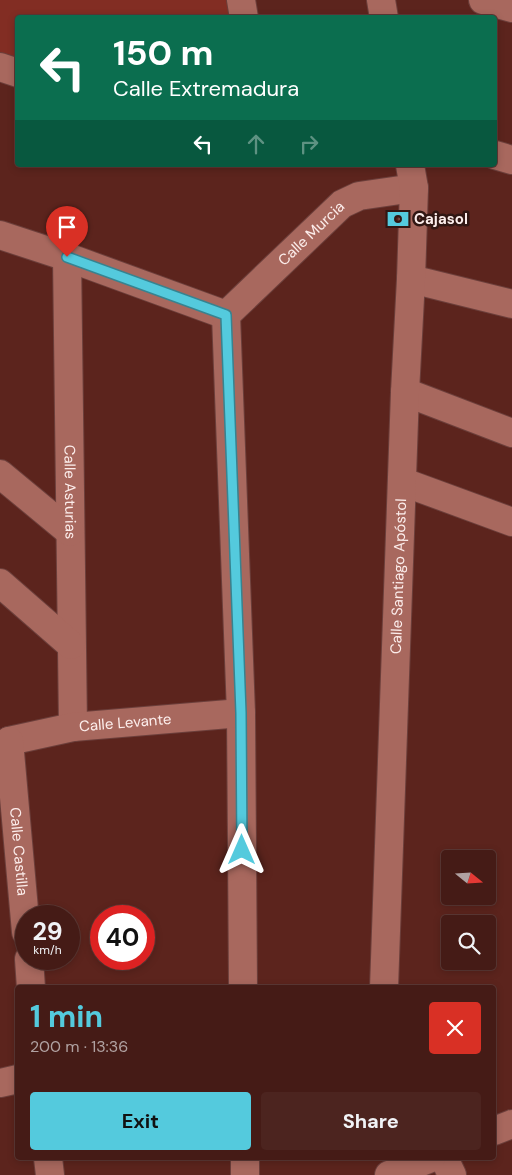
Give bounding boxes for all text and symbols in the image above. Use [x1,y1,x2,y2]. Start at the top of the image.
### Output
text: 150 m [113,30,213,76]
icon: left [30,35,95,100]
text: Calle Extremadura [113,74,299,103]
icon: left [189,130,217,158]
icon: ahead [242,130,270,158]
icon: right [295,130,323,158]
street label: Calle Murcia [274,197,349,270]
pin [46,206,88,257]
bank icon: Cajasol [385,206,411,232]
place label: Cajasol [414,209,468,229]
icon: arrive [53,213,81,241]
street label: Calle Asturias [59,444,81,539]
street label: Calle Santiago Apóstol [386,498,411,654]
street label: Calle Levante [78,709,172,736]
street label: Calle Castilla [5,806,33,897]
position arrow [215,823,267,875]
north arrow [441,850,496,905]
map controls [441,850,496,970]
speed limit sign: 40 [90,905,155,970]
text: 29 [32,915,63,948]
button: search [441,915,496,970]
text: km/h [33,942,62,958]
text: 1 min [30,997,103,1036]
button: close [429,1002,481,1054]
text: 200 m · 13:36 [30,1036,128,1057]
button: Exit [30,1092,251,1150]
button: Share [261,1092,481,1150]

